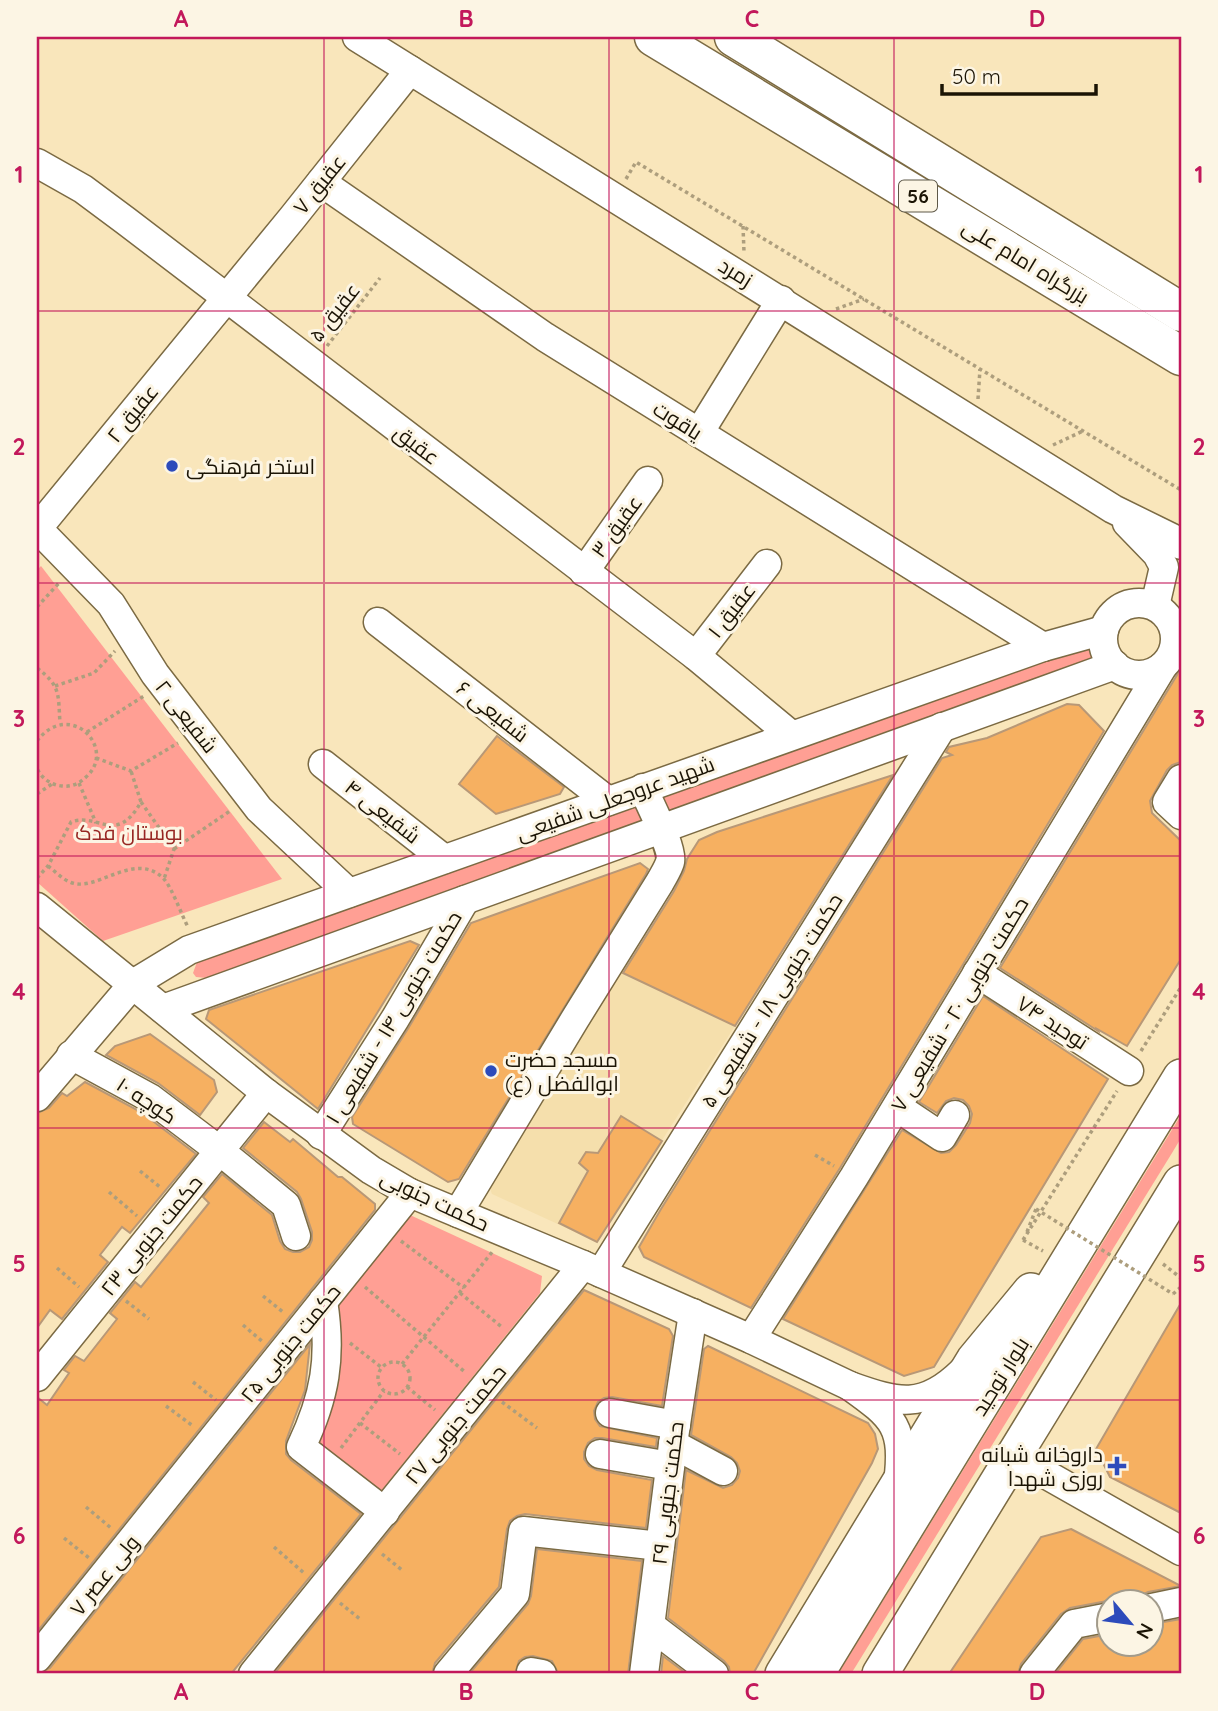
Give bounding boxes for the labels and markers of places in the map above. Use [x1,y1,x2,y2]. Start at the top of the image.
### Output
place label: استخر فرهنگی [186,453,315,480]
marker: استخر فرهنگی [164,458,180,474]
place label: مسجد حضرت ابوالفضل (ع) [505,1046,619,1098]
marker: مسجد حضرت ابوالفضل (ع) [483,1063,499,1079]
place label: داروخانه شبانه روزی شهدا [981,1441,1103,1492]
marker: داروخانه شبانه روزی شهدا [1109,1458,1125,1474]

